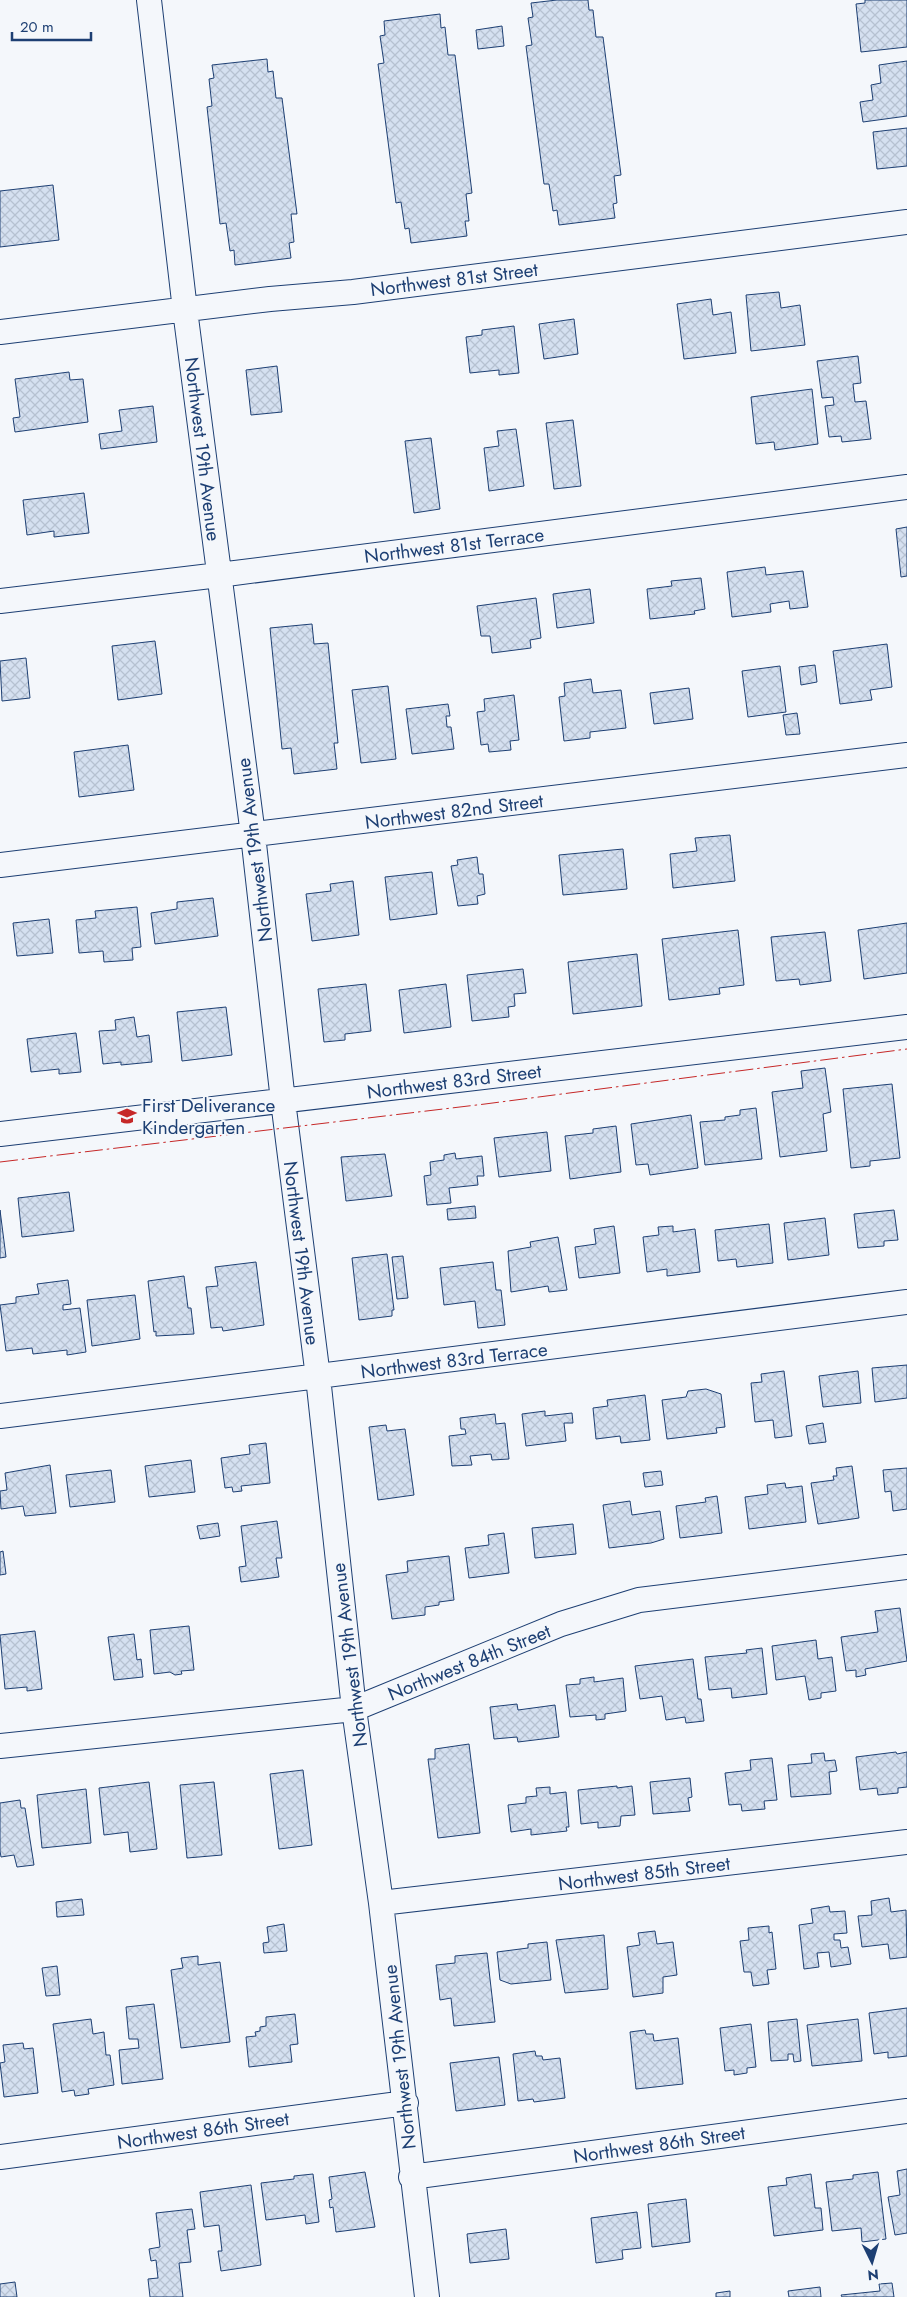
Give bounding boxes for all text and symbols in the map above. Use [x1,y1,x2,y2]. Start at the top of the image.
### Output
scale bar [12,10,91,42]
text: 20 m [20,16,54,38]
street label: Northwest 81st Street [369,256,540,303]
street label: Northwest 19th Avenue [178,355,227,543]
street label: Northwest 81st Terrace [363,521,546,570]
street label: Northwest 19th Avenue [230,756,279,944]
street label: Northwest 82nd Street [363,787,545,836]
street label: Northwest 83rd Street [365,1057,543,1106]
place label: First Deliverance Kindergarten [142,1092,275,1141]
school or university icon: First Deliverance Kindergarten [116,1105,138,1127]
street label: Northwest 19th Avenue [277,1159,326,1347]
street label: Northwest 83rd Terrace [359,1336,549,1385]
street label: Northwest 19th Avenue [325,1561,374,1749]
street label: Northwest 84th Street [384,1617,555,1707]
street label: Northwest 85th Street [557,1849,732,1897]
street label: Northwest 19th Avenue [376,1963,423,2151]
street label: Northwest 86th Street [115,2105,291,2156]
street label: Northwest 86th Street [571,2119,747,2170]
north arrow [847,2237,897,2287]
text: N [867,2265,880,2285]

